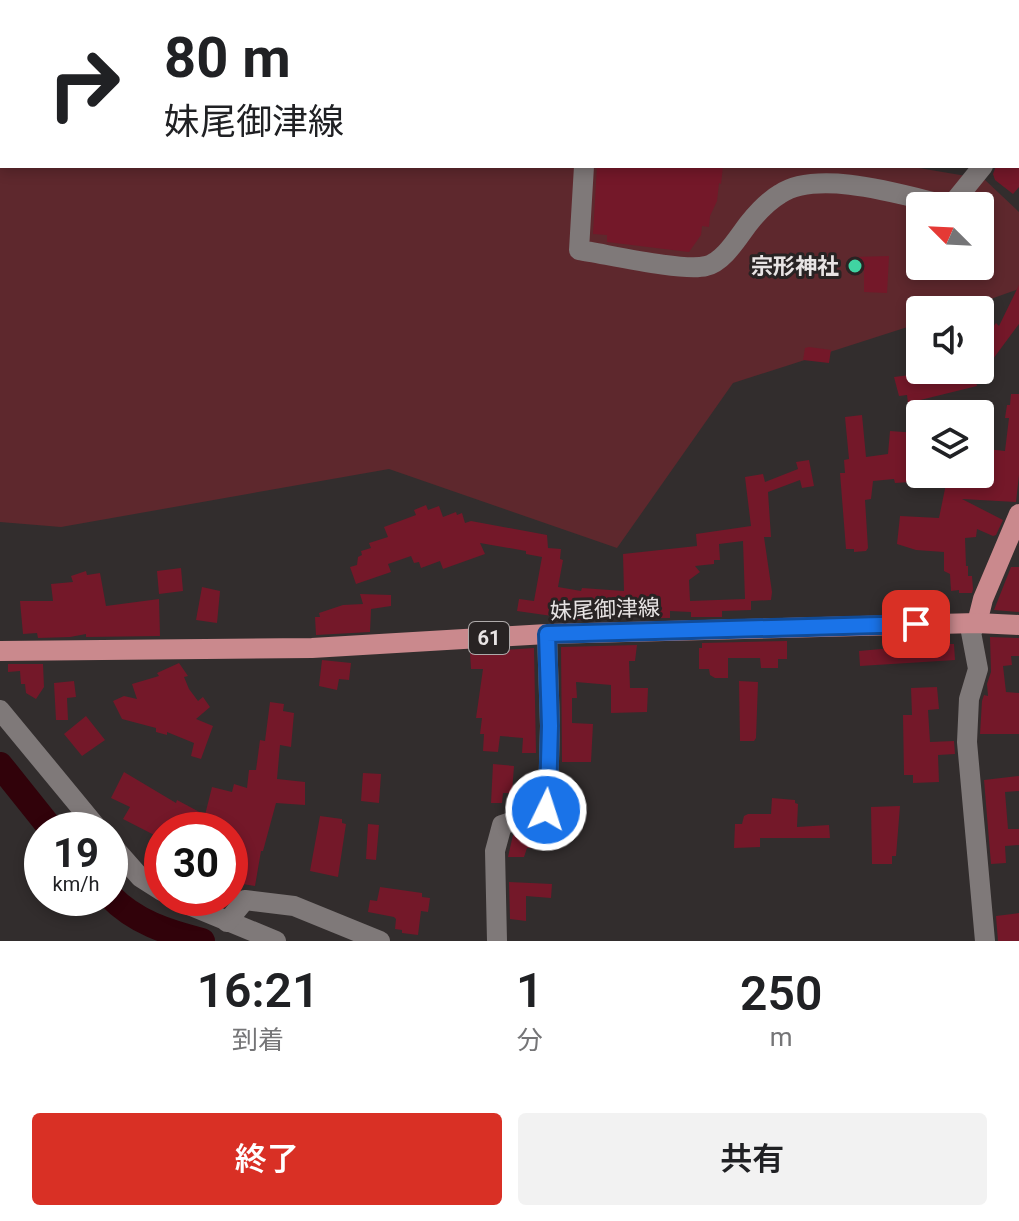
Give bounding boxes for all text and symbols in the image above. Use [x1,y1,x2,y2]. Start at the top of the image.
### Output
text: 80 m [164,25,291,91]
icon: right [32,32,136,136]
text: 妹尾御津線 [164,101,344,143]
north arrow [906,192,994,280]
map controls [906,192,994,488]
place label: 宗形神社 [751,254,839,279]
marker: 宗形神社 [846,257,864,275]
button: sound [906,296,994,384]
button: layers [906,400,994,488]
pin [882,590,950,658]
street label: 妹尾御津線 [550,595,660,624]
icon: arrive [894,602,938,646]
road number: 61 [469,622,509,654]
position arrow [504,768,588,852]
speed limit sign: 30 [144,812,248,916]
text: 19 [53,830,99,877]
text: km/h [53,872,99,896]
text: 16:21 [197,962,319,1019]
text: 1 [516,962,543,1019]
text: 250 [740,965,822,1022]
text: m [770,1022,793,1052]
text: 到着 [232,1025,284,1055]
text: 分 [517,1025,543,1055]
button: 終了 [32,1113,502,1205]
button: 共有 [518,1113,987,1205]

